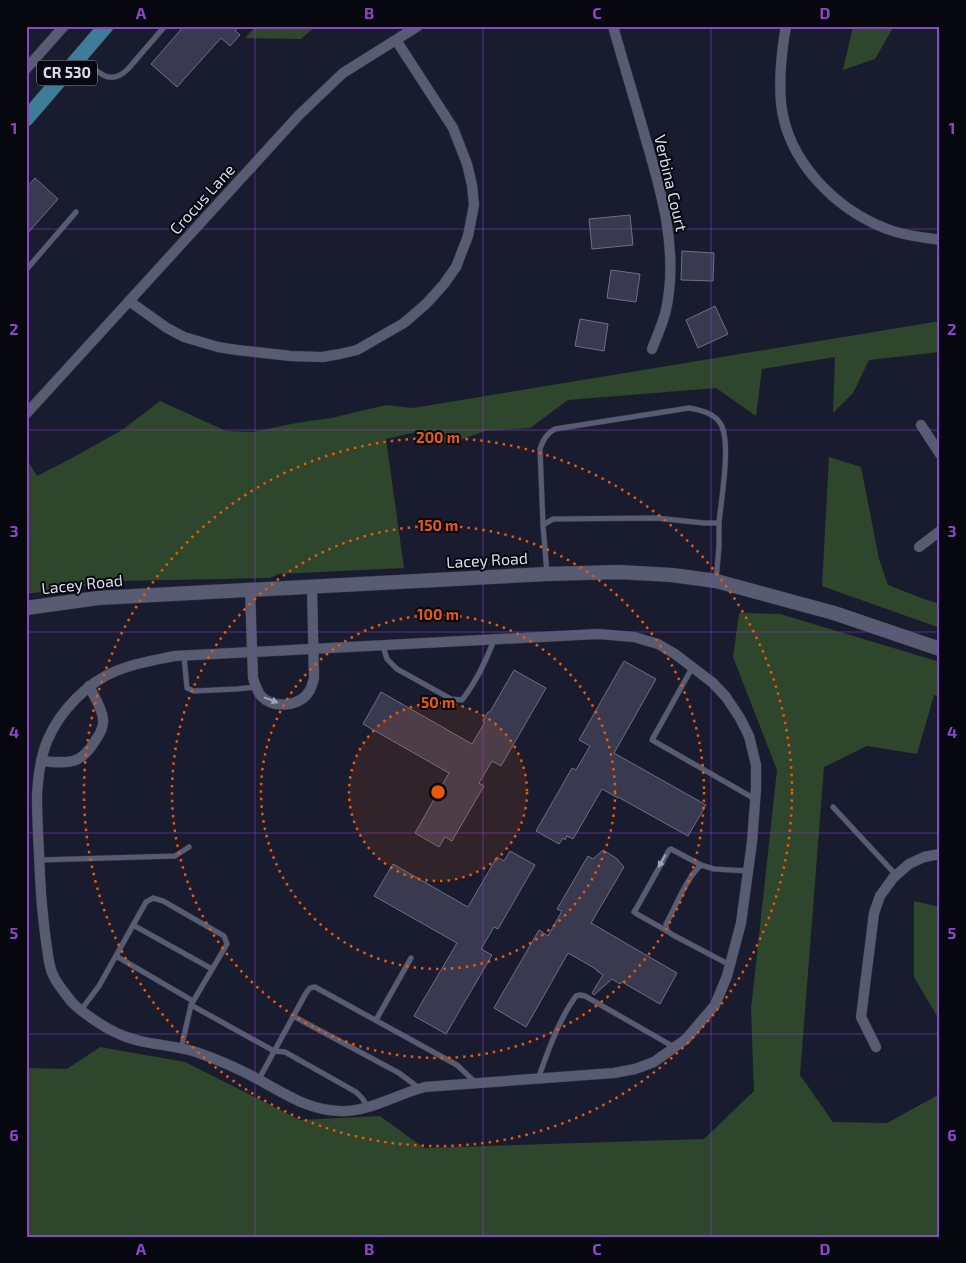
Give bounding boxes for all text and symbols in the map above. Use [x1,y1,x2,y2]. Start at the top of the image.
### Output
text: A [136,3,147,22]
text: B [364,3,374,22]
text: C [592,3,602,22]
text: D [820,3,831,22]
road number: CR 530 [37,60,97,86]
text: 1 [11,118,17,137]
text: 1 [949,118,955,137]
street label: Verbina Court [651,133,692,233]
street label: Crocus Lane [165,160,238,238]
text: 2 [9,319,19,338]
text: 2 [947,319,957,338]
text: 200 m [416,428,460,446]
text: 150 m [418,516,458,534]
text: 3 [9,521,19,540]
text: 3 [947,521,957,540]
street label: Lacey Road [446,548,528,571]
street label: Lacey Road [40,570,124,597]
text: 100 m [417,605,459,623]
text: 50 m [421,693,455,711]
one-way arrow [264,696,279,704]
text: 4 [9,722,19,741]
text: 4 [947,722,957,741]
centre of rings [429,783,447,801]
one-way arrow [658,854,667,867]
text: 5 [10,923,19,942]
text: 5 [948,923,957,942]
text: 6 [9,1125,19,1144]
text: 6 [947,1125,957,1144]
text: A [136,1239,147,1258]
text: B [364,1239,374,1258]
text: C [592,1239,602,1258]
text: D [820,1239,831,1258]

